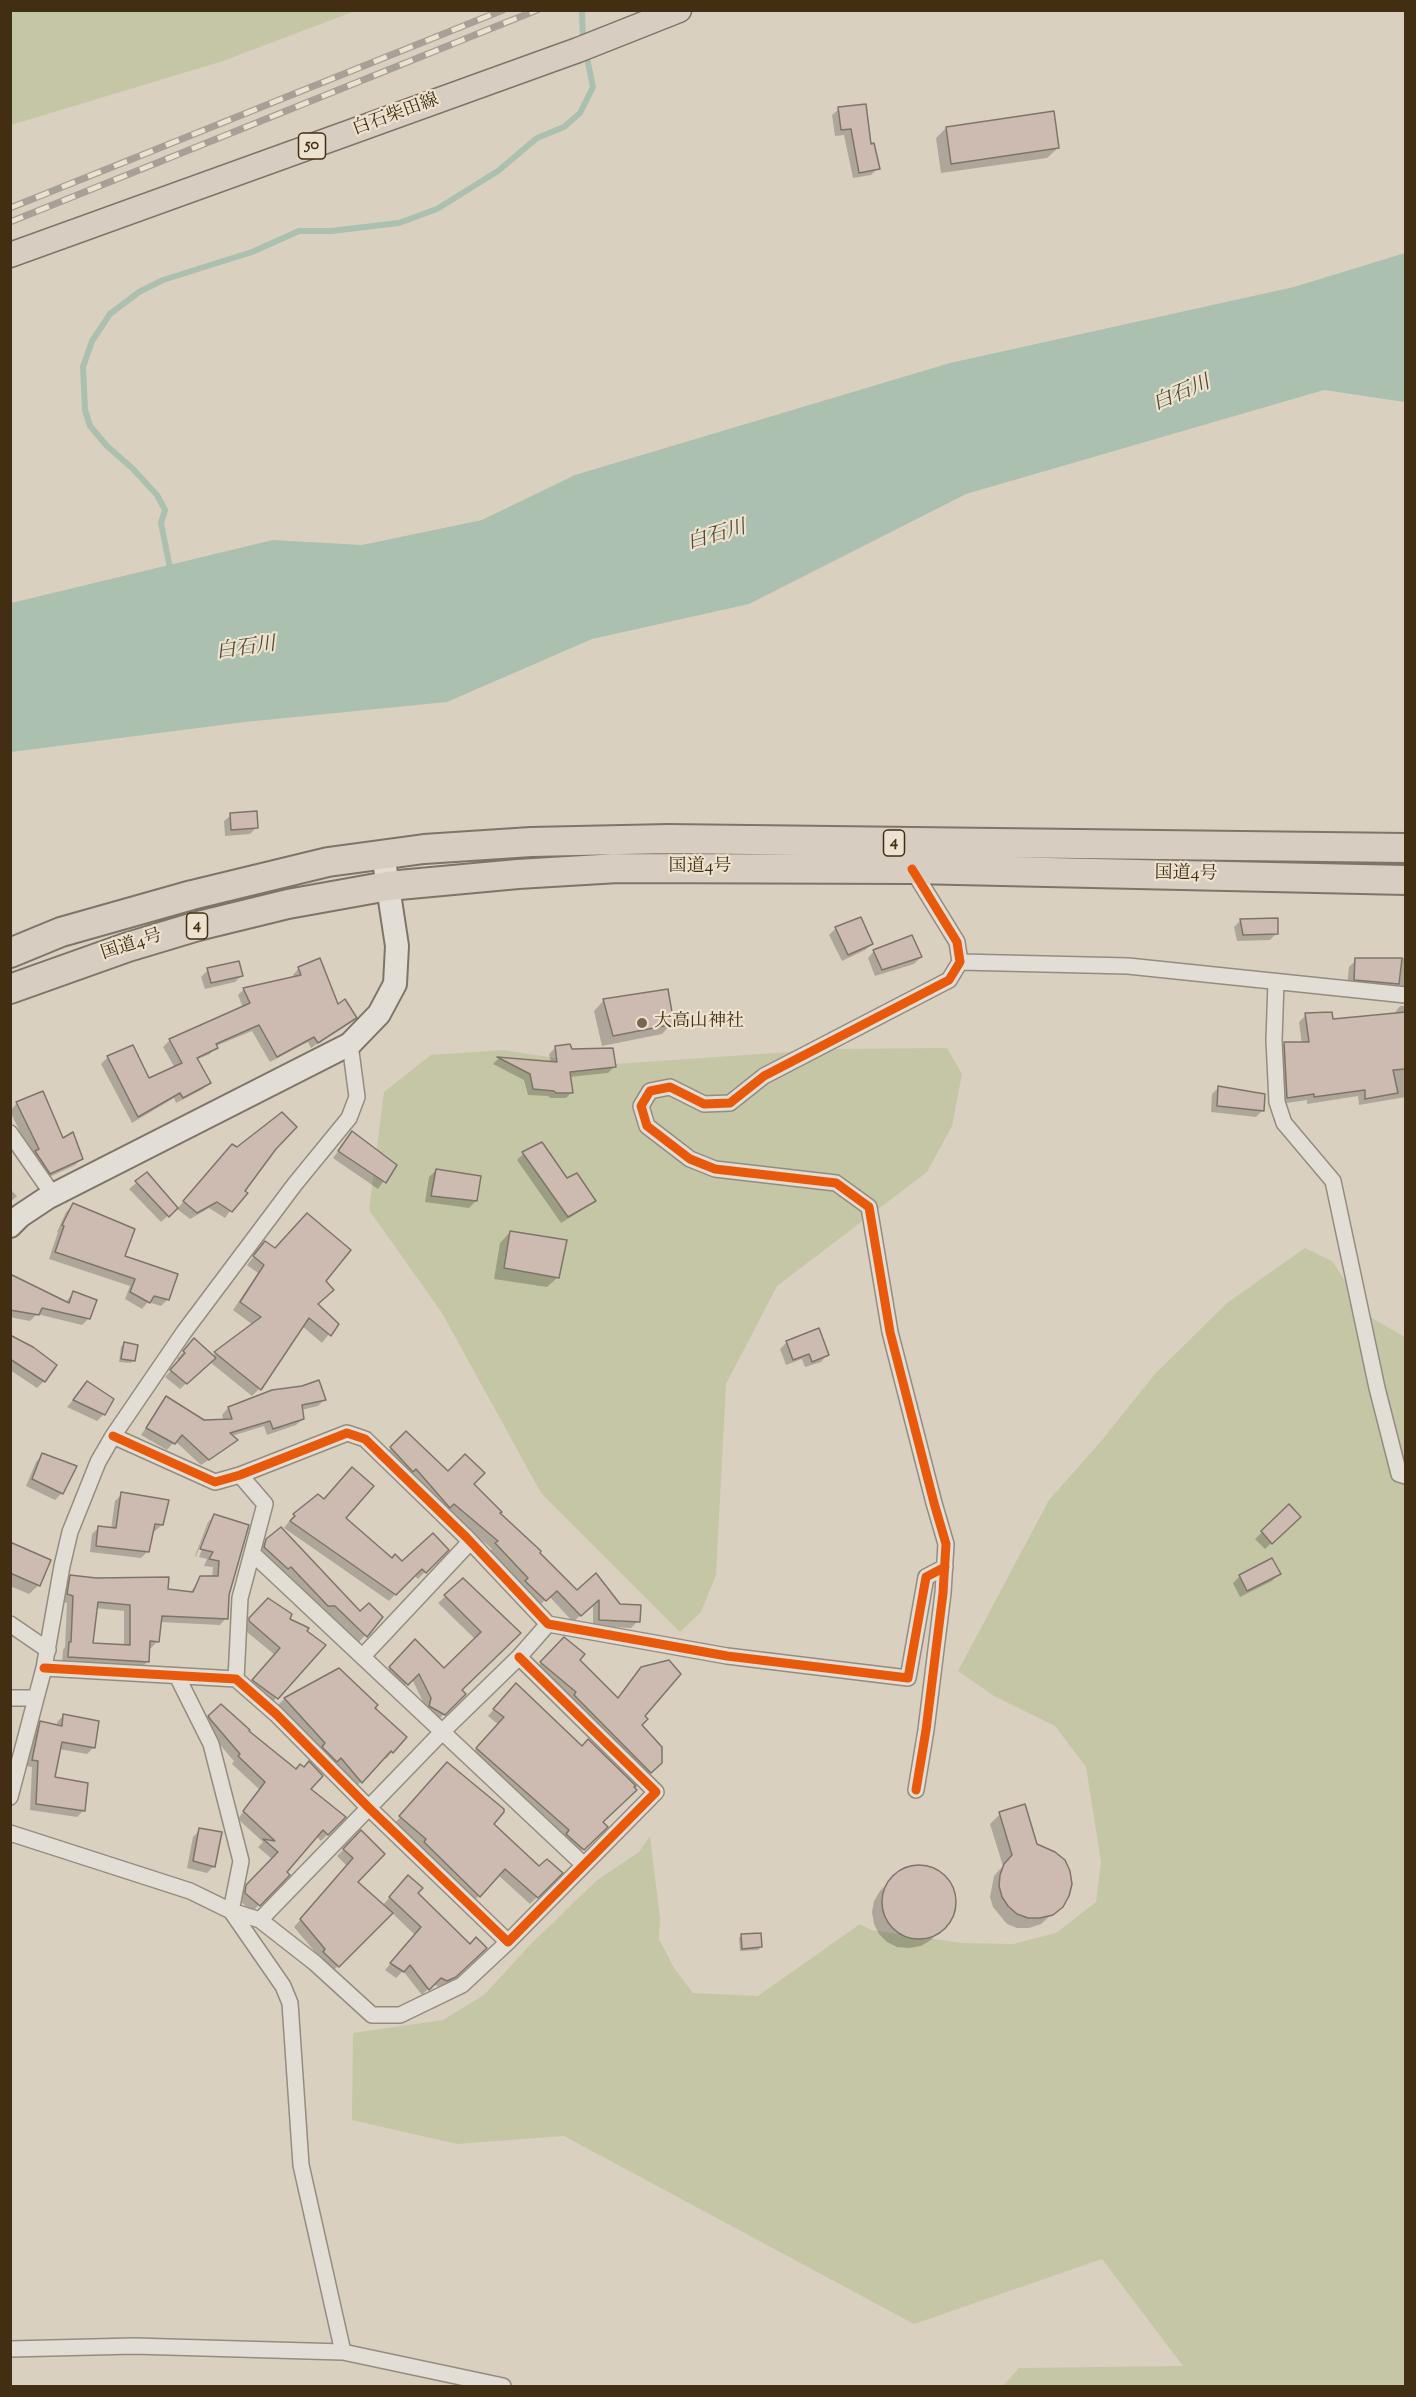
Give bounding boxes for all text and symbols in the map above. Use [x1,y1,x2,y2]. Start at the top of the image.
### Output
street label: 白石柴田線 [350,90,442,142]
road number: 50 [298,133,326,159]
water label: 白石川 [1150,372,1214,418]
water label: 白石川 [685,517,749,557]
water label: 白石川 [215,634,277,666]
road number: 4 [884,830,904,856]
street label: 国道4号 [668,857,732,879]
street label: 国道4号 [1154,864,1218,886]
road number: 4 [186,913,208,939]
street label: 国道4号 [99,926,165,966]
place label: 大高山神社 [654,1012,744,1034]
marker: 大高山神社 [635,1016,649,1030]

